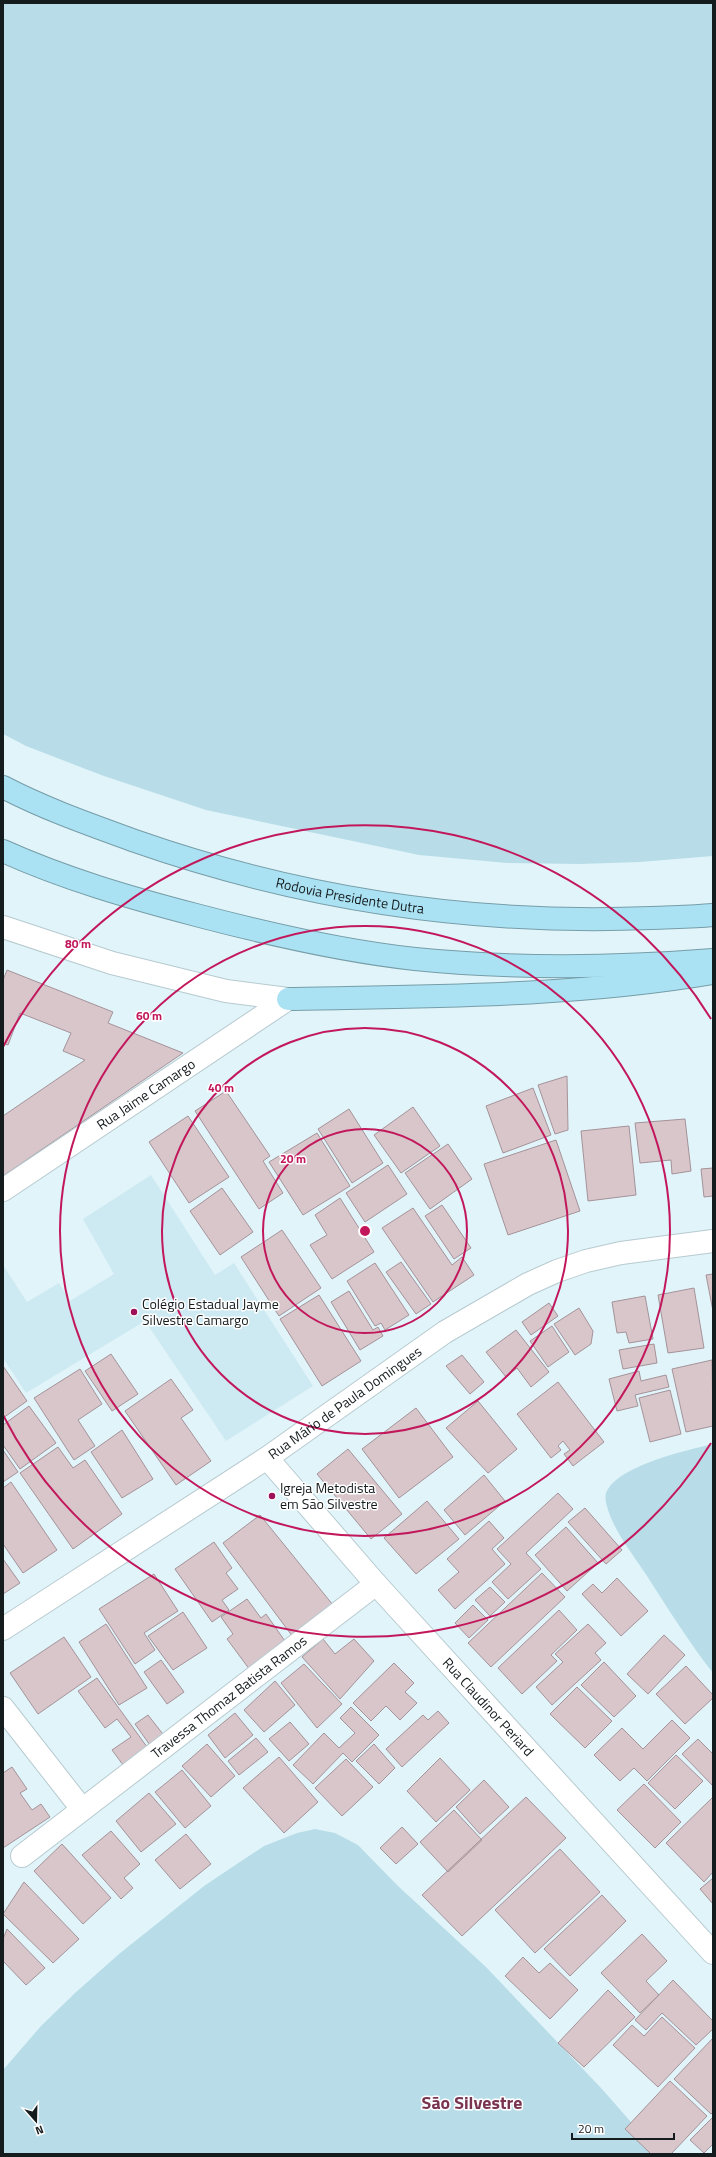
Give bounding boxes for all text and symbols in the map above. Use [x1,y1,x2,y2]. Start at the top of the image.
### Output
street label: Rodovia Presidente Dutra [274,871,426,919]
text: 80 m [65,934,91,953]
text: 60 m [136,1006,162,1025]
street label: Rua Jaime Camargo [92,1053,199,1135]
text: 40 m [208,1078,234,1097]
text: 20 m [280,1149,306,1168]
centre of rings [358,1224,372,1238]
place label: Colégio Estadual Jayme Silvestre Camargo [142,1293,279,1330]
marker: Colégio Estadual Jayme Silvestre Camargo [129,1307,139,1317]
street label: Rua Mário de Paula Domingues [263,1341,426,1464]
place label: Igreja Metodista em São Silvestre [280,1477,378,1514]
marker: Igreja Metodista em São Silvestre [267,1491,277,1501]
street label: Travessa Thomaz Batista Ramos [146,1630,311,1763]
street label: Rua Claudinor Periard [438,1652,539,1761]
district label: São Silvestre [422,2089,522,2116]
north arrow [16,2101,56,2141]
scale bar [572,2115,674,2141]
text: 20 m [578,2119,604,2138]
text: N [33,2122,46,2139]

